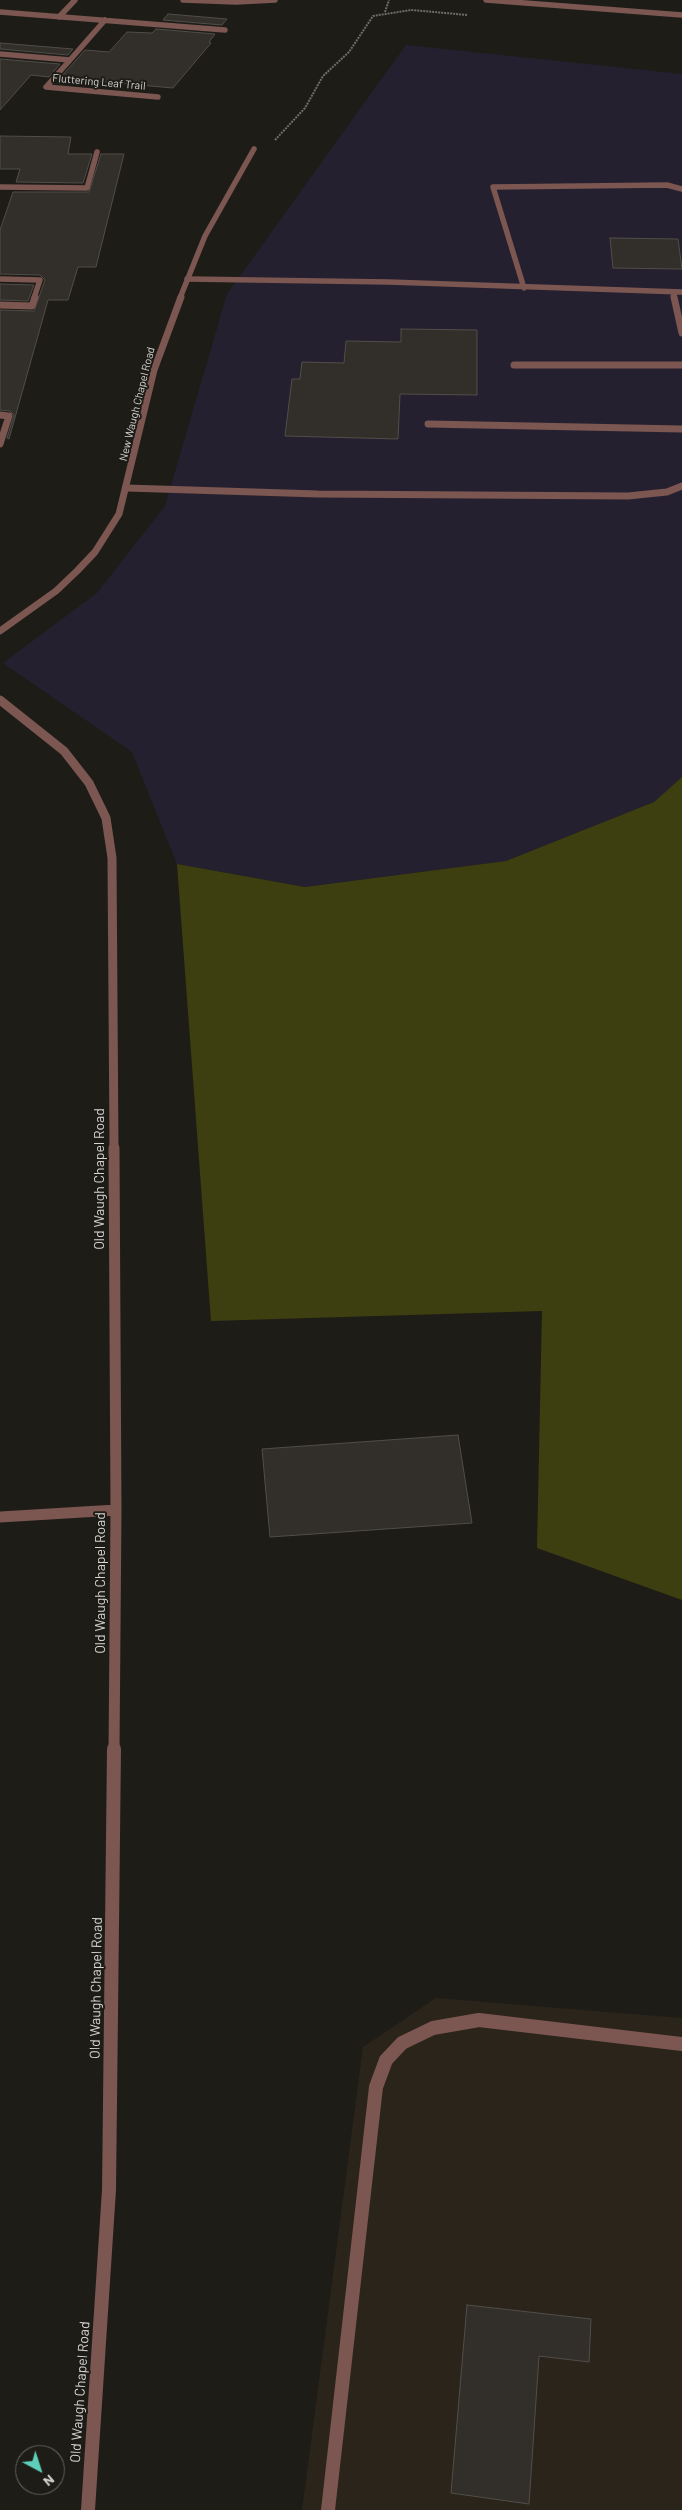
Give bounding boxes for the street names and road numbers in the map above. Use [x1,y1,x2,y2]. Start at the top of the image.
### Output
street label: Fluttering Leaf Trail [52,71,146,93]
street label: New Waugh Chapel Road [116,346,158,462]
street label: Old Waugh Chapel Road [91,1108,107,1250]
street label: Old Waugh Chapel Road [92,1512,108,1654]
street label: Old Waugh Chapel Road [86,1917,106,2059]
street label: Old Waugh Chapel Road [67,2321,93,2463]

